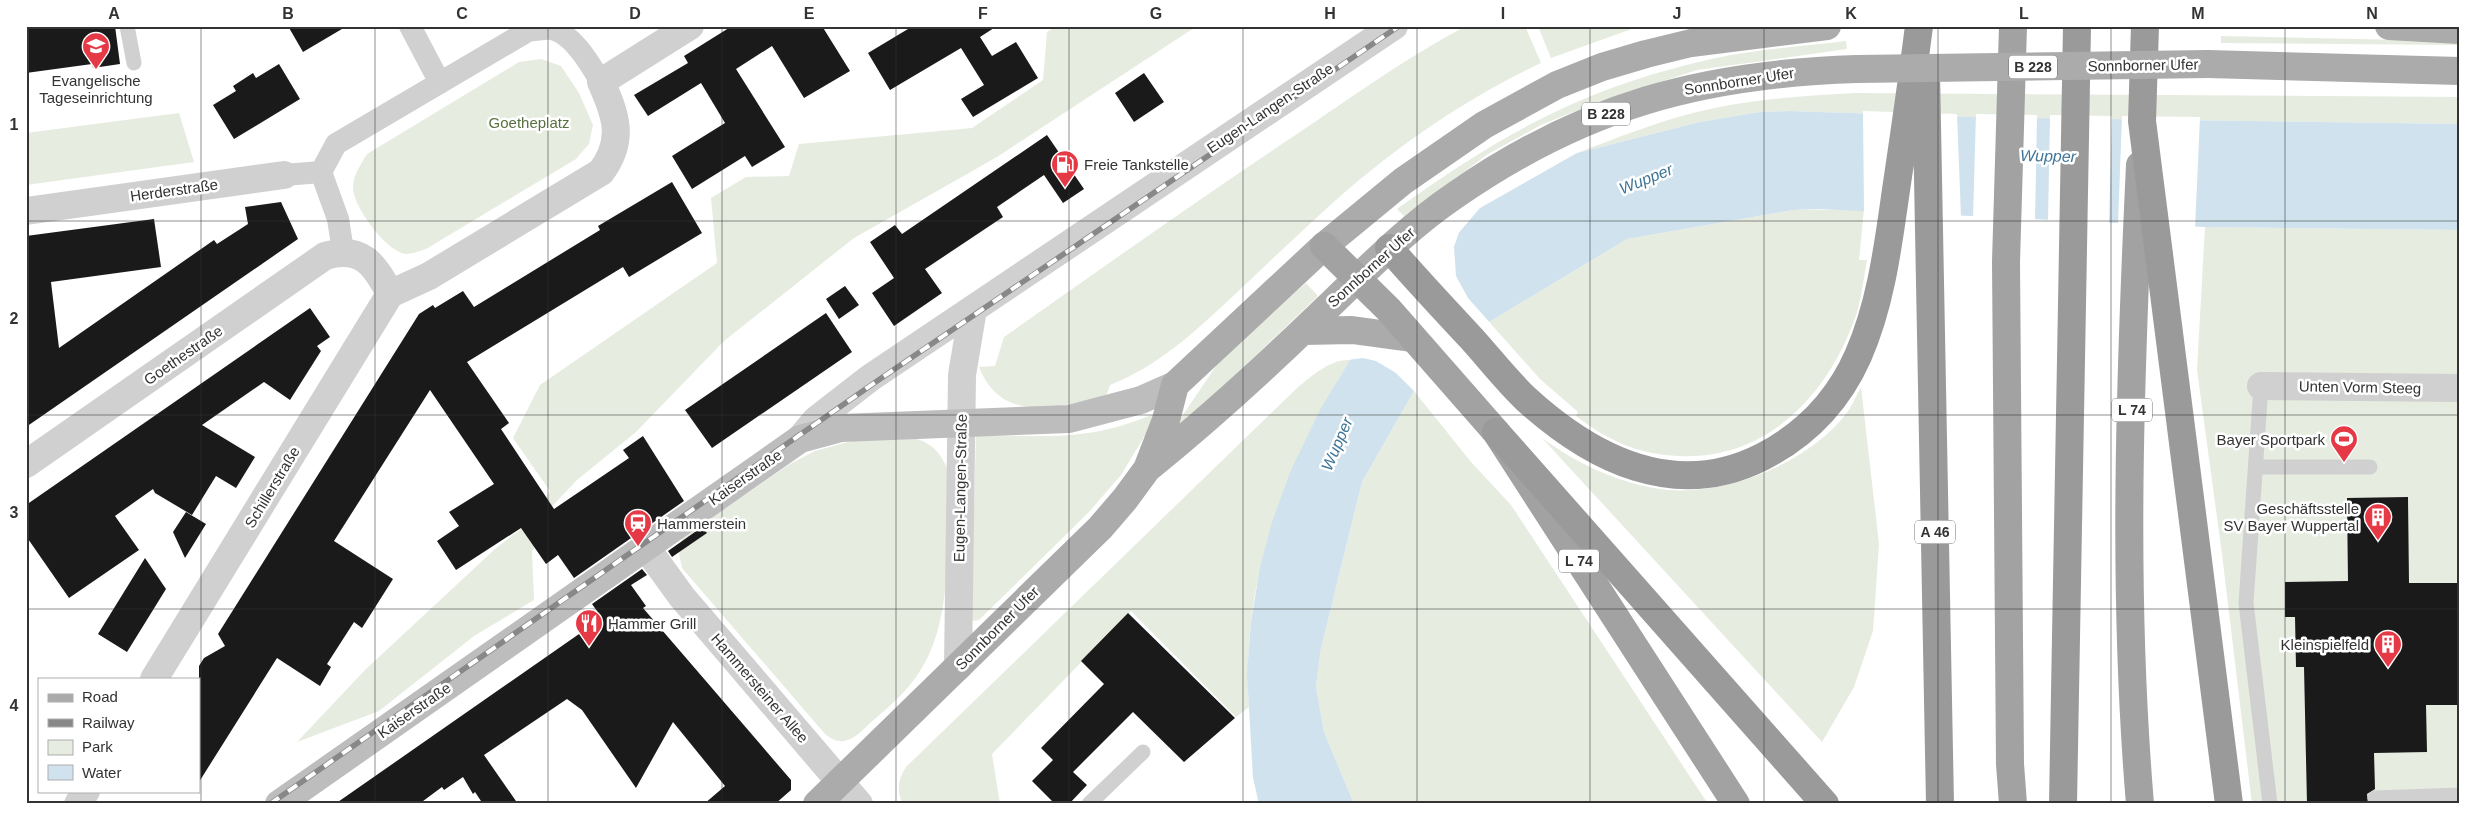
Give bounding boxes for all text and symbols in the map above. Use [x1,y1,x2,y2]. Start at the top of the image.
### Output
text: A [108,5,120,22]
text: B [282,5,294,22]
text: C [456,5,468,22]
text: D [629,5,641,22]
text: E [804,5,815,22]
text: F [978,5,988,22]
text: G [1150,5,1162,22]
text: H [1324,5,1336,22]
text: I [1501,5,1505,22]
text: J [1673,5,1681,22]
text: K [1845,5,1857,22]
text: L [2019,5,2029,22]
text: M [2191,5,2205,22]
text: N [2366,5,2378,22]
school or university icon: Evangelische Tageseinrichtung [81,31,111,70]
road number: B 228 [2009,56,2057,78]
street label: Sonnborner Ufer [2087,56,2199,74]
street label: Eugen-Langen-Straße [1204,59,1336,157]
street label: Sonnborner Ufer [1683,64,1795,98]
place label: Evangelische Tageseinrichtung [39,72,153,106]
road number: B 228 [1582,102,1630,126]
park label: Goetheplatz [489,114,569,131]
text: 1 [10,116,19,133]
water label: Wupper [2020,147,2077,165]
fuel station icon: Freie Tankstelle [1050,149,1080,188]
place label: Freie Tankstelle [1084,156,1189,173]
water label: Wupper [1617,160,1676,197]
street label: Herderstraße [129,175,219,205]
street label: Sonnborner Ufer [1324,224,1418,310]
text: 2 [10,310,19,327]
street label: Goethestraße [141,322,225,388]
street label: Unten Vorm Steeg [2299,377,2421,397]
road number: L 74 [2112,398,2152,422]
street label: Eugen-Langen-Straße [950,414,970,562]
water label: Wupper [1318,414,1356,473]
sports icon: Bayer Sportpark [2329,424,2359,463]
place label: Bayer Sportpark [2217,431,2325,448]
street label: Schillerstraße [241,443,303,531]
street label: Kaiserstraße [705,446,785,508]
place label: Geschäftsstelle SV Bayer Wuppertal [2223,500,2359,534]
building icon: Geschäftsstelle SV Bayer Wuppertal [2363,502,2393,541]
text: 3 [10,504,19,521]
station icon: Hammerstein [623,508,653,547]
place label: Hammerstein [657,515,746,532]
road number: A 46 [1915,520,1955,544]
road number: L 74 [1559,550,1599,572]
street label: Sonnborner Ufer [952,583,1042,673]
restaurant icon: Hammer Grill [574,608,604,647]
place label: Hammer Grill [608,615,696,632]
building icon: Kleinspielfeld [2373,629,2403,668]
street label: Hammersteiner Allee [708,630,812,746]
place label: Kleinspielfeld [2281,636,2369,653]
legend [38,678,200,792]
street label: Kaiserstraße [374,679,454,741]
text: Road [82,688,118,705]
text: 4 [10,697,19,714]
text: Railway [82,714,135,731]
text: Park [82,738,113,755]
text: Water [82,764,121,781]

